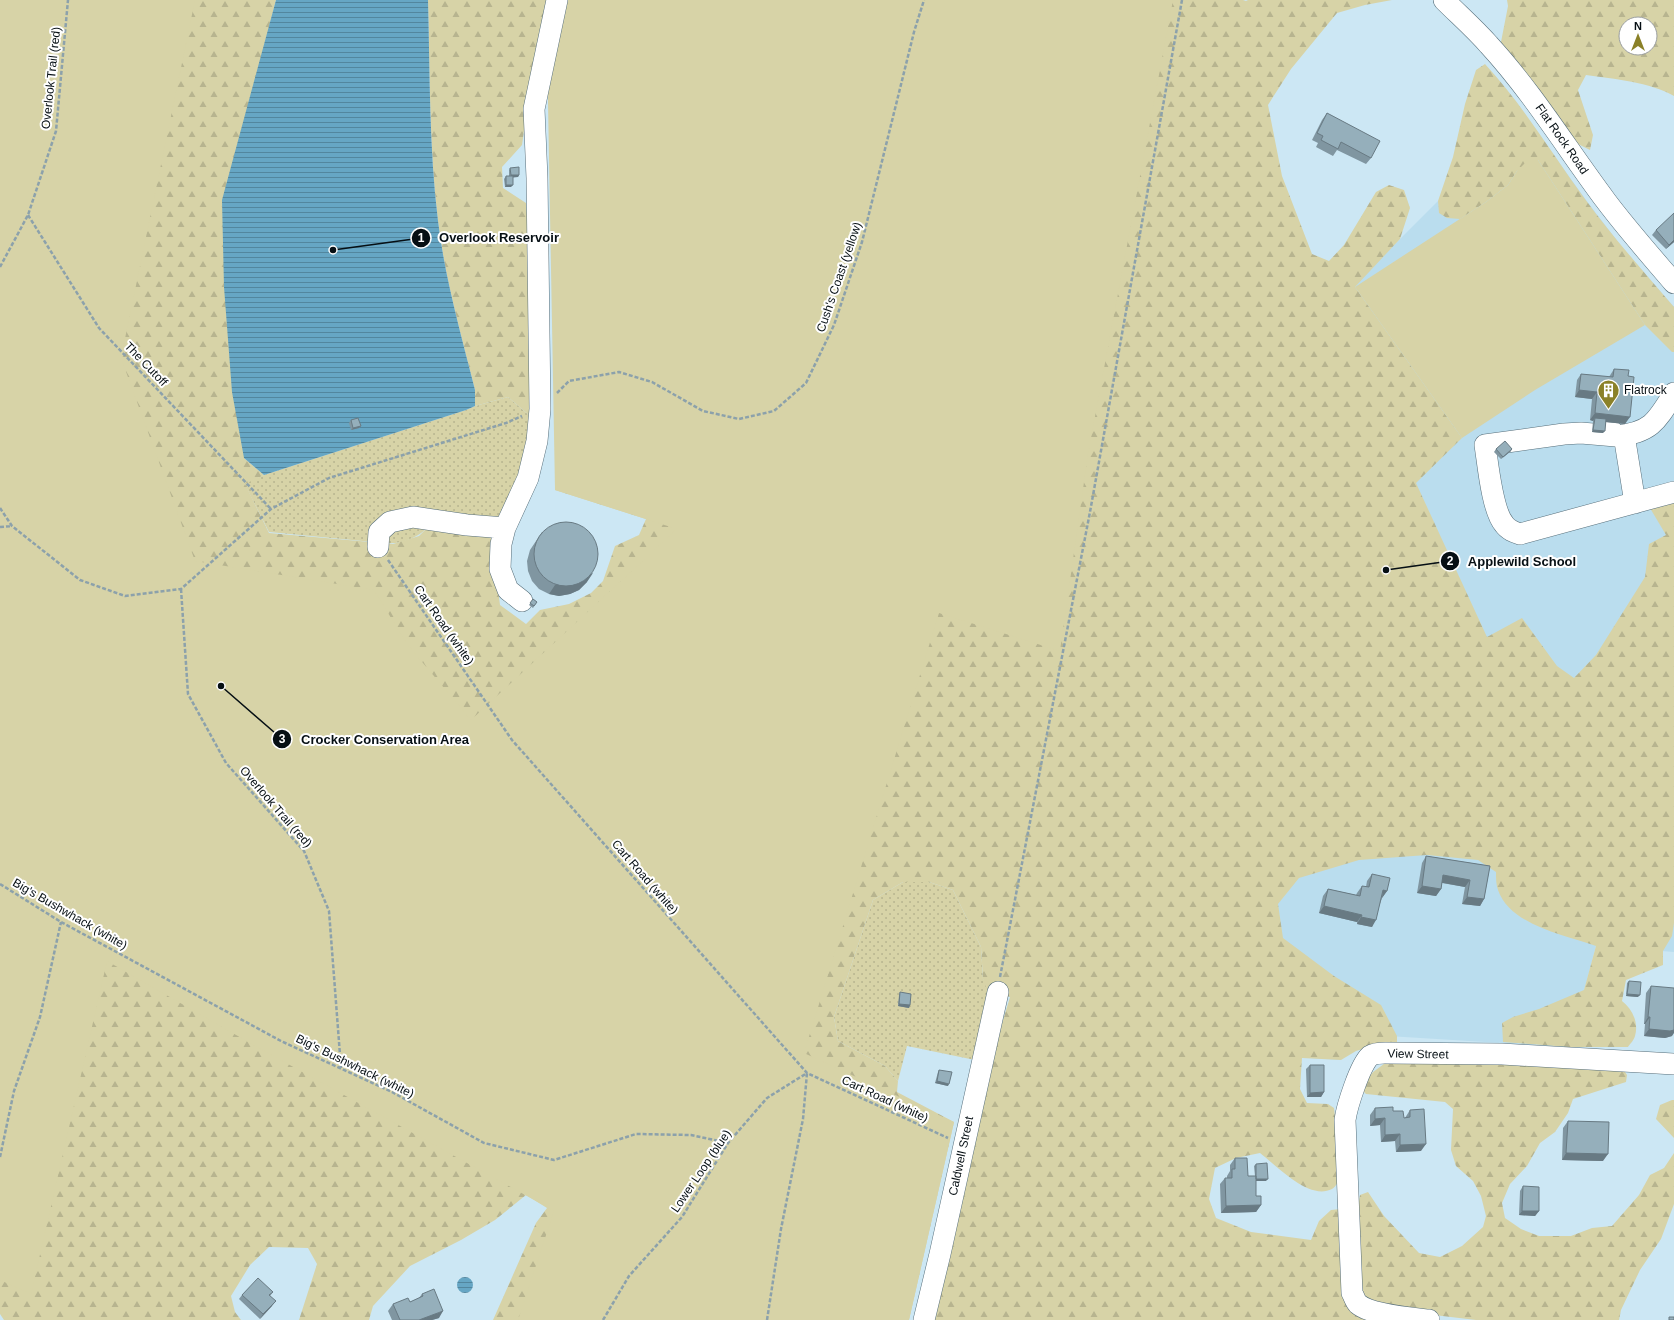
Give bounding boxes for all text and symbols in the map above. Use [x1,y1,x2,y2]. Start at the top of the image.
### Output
north arrow [1618,16,1658,56]
text: N [1634,20,1642,32]
street label: Overlook Trail (red) [39,26,63,130]
street label: Flat Rock Road [1533,101,1591,177]
street label: Cush's Coast (yellow) [814,220,864,334]
callout: Overlook Reservoir [411,225,567,250]
text: Overlook Reservoir [439,230,559,245]
text: 1 [418,231,425,245]
street label: The Cutoff [122,339,171,389]
building icon: Flatrock [1596,377,1622,410]
place label: Flatrock [1624,383,1668,397]
callout: Applewild School [1440,549,1585,574]
text: 2 [1447,554,1454,568]
text: Applewild School [1468,554,1576,569]
street label: Cart Road (white) [411,582,477,668]
callout: Crocker Conservation Area [272,726,477,751]
text: 3 [279,732,286,746]
text: Crocker Conservation Area [301,732,470,747]
street label: Overlook Trail (red) [237,764,315,850]
street label: Cart Road (white) [609,837,681,917]
street label: Big's Bushwhack (white) [10,876,130,952]
street label: Big's Bushwhack (white) [294,1031,416,1101]
street label: View Street [1387,1046,1449,1062]
street label: Cart Road (white) [839,1073,931,1125]
street label: Caldwell Street [946,1114,976,1197]
street label: Lower Loop (blue) [668,1127,734,1215]

